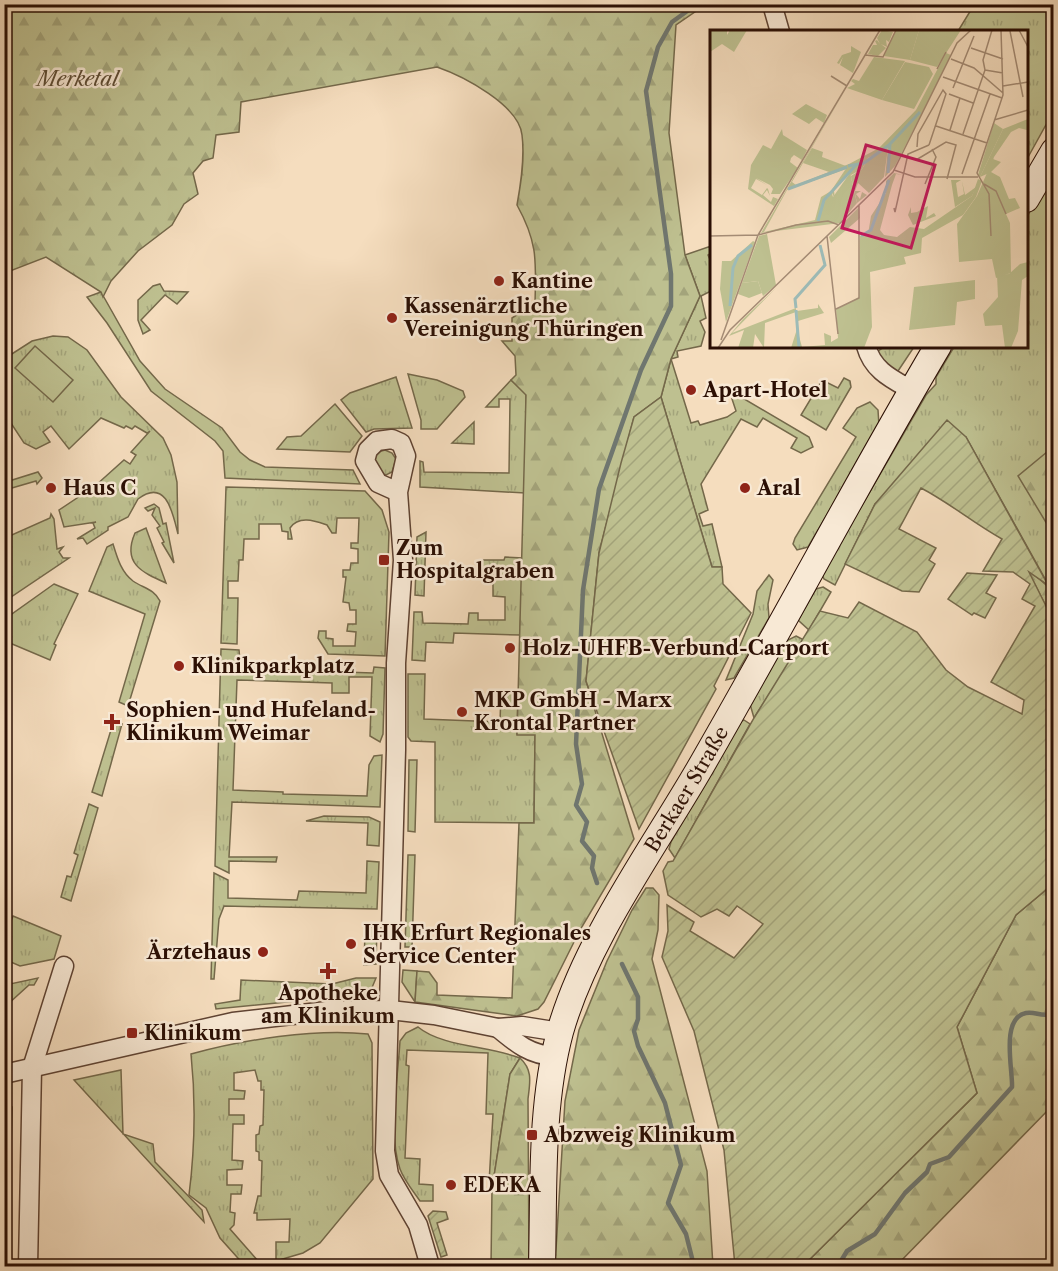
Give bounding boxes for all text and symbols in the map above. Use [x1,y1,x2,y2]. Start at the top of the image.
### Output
inset map [710,30,1028,348]
park label: Merketal [35,67,121,91]
place label: Kantine [511,269,593,293]
marker: Kantine [492,274,506,288]
place label: Kassenärztliche Vereinigung Thüringen [403,294,644,341]
marker: Kassenärztliche Vereinigung Thüringen [385,311,399,325]
place label: Apart-Hotel [702,378,827,402]
marker: Apart-Hotel [684,383,698,397]
place label: Haus C [63,476,136,500]
place label: Aral [756,476,801,500]
marker: Haus C [44,481,58,495]
marker: Aral [738,481,752,495]
place label: Zum Hospitalgraben [396,536,555,583]
marker: Zum Hospitalgraben [377,553,391,567]
place label: Holz-UHFB-Verbund-Carport [522,636,829,660]
marker: Holz-UHFB-Verbund-Carport [503,641,517,655]
place label: Klinikparkplatz [191,654,354,678]
marker: Klinikparkplatz [172,659,186,673]
place label: MKP GmbH - Marx Krontal Partner [474,688,672,735]
place label: Sophien- und Hufeland- Klinikum Weimar [126,698,376,745]
marker: MKP GmbH - Marx Krontal Partner [455,705,469,719]
marker: Sophien- und Hufeland- Klinikum Weimar [103,713,121,731]
street label: Berkaer Straße [639,722,733,857]
place label: IHK Erfurt Regionales Service Center [363,921,591,968]
marker: IHK Erfurt Regionales Service Center [344,937,358,951]
place label: Ärztehaus [146,939,251,964]
marker: Ärztehaus [256,945,270,959]
marker: Apotheke am Klinikum [321,964,335,978]
place label: Apotheke am Klinikum [261,981,395,1028]
place label: Klinikum [144,1021,241,1045]
marker: Klinikum [125,1026,139,1040]
place label: Abzweig Klinikum [543,1123,735,1147]
marker: Abzweig Klinikum [525,1128,539,1142]
place label: EDEKA [463,1173,541,1197]
marker: EDEKA [444,1178,458,1192]

